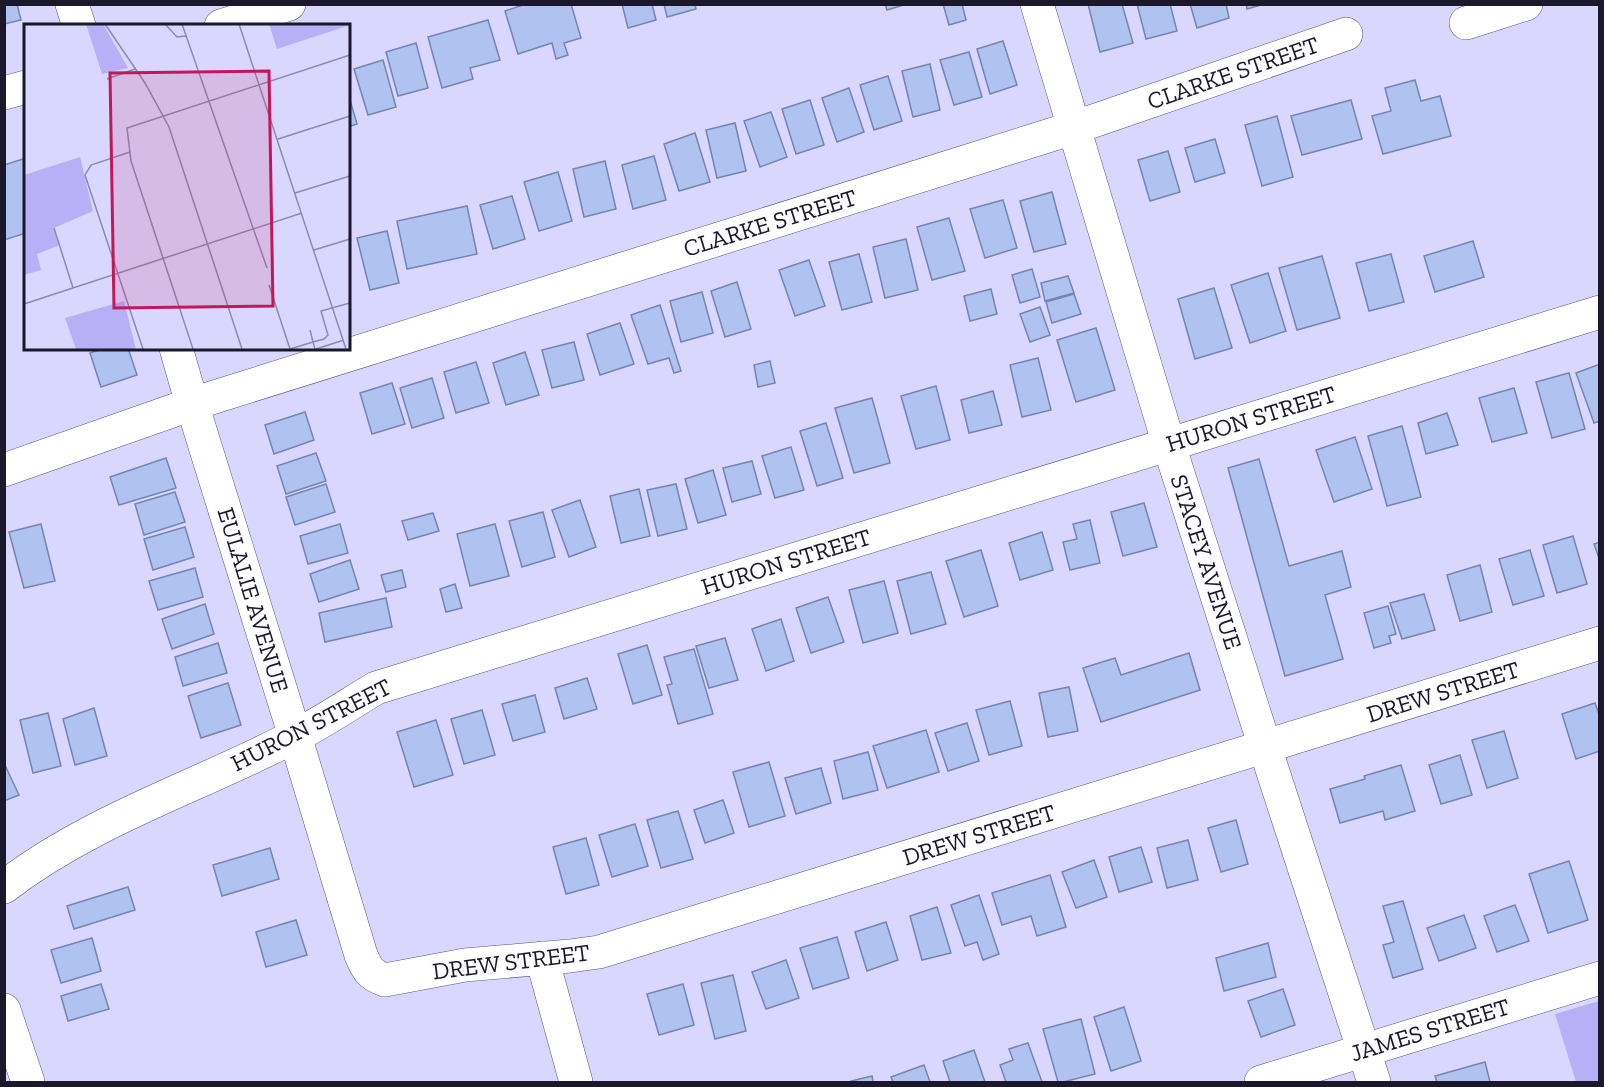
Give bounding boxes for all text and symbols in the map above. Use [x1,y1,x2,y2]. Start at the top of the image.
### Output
inset map [24,24,350,350]
street label: CLARKE STREET [1143,30,1323,115]
street label: CLARKE STREET [680,182,860,263]
street label: HURON STREET [1162,379,1339,458]
street label: STACEY AVENUE [1165,471,1248,653]
street label: EULALIE AVENUE [212,504,295,696]
street label: HURON STREET [697,522,874,601]
street label: DREW STREET [1363,654,1523,729]
street label: HURON STREET [226,672,396,777]
street label: DREW STREET [899,797,1059,872]
street label: DREW STREET [431,937,591,986]
street label: JAMES STREET [1347,992,1513,1067]

